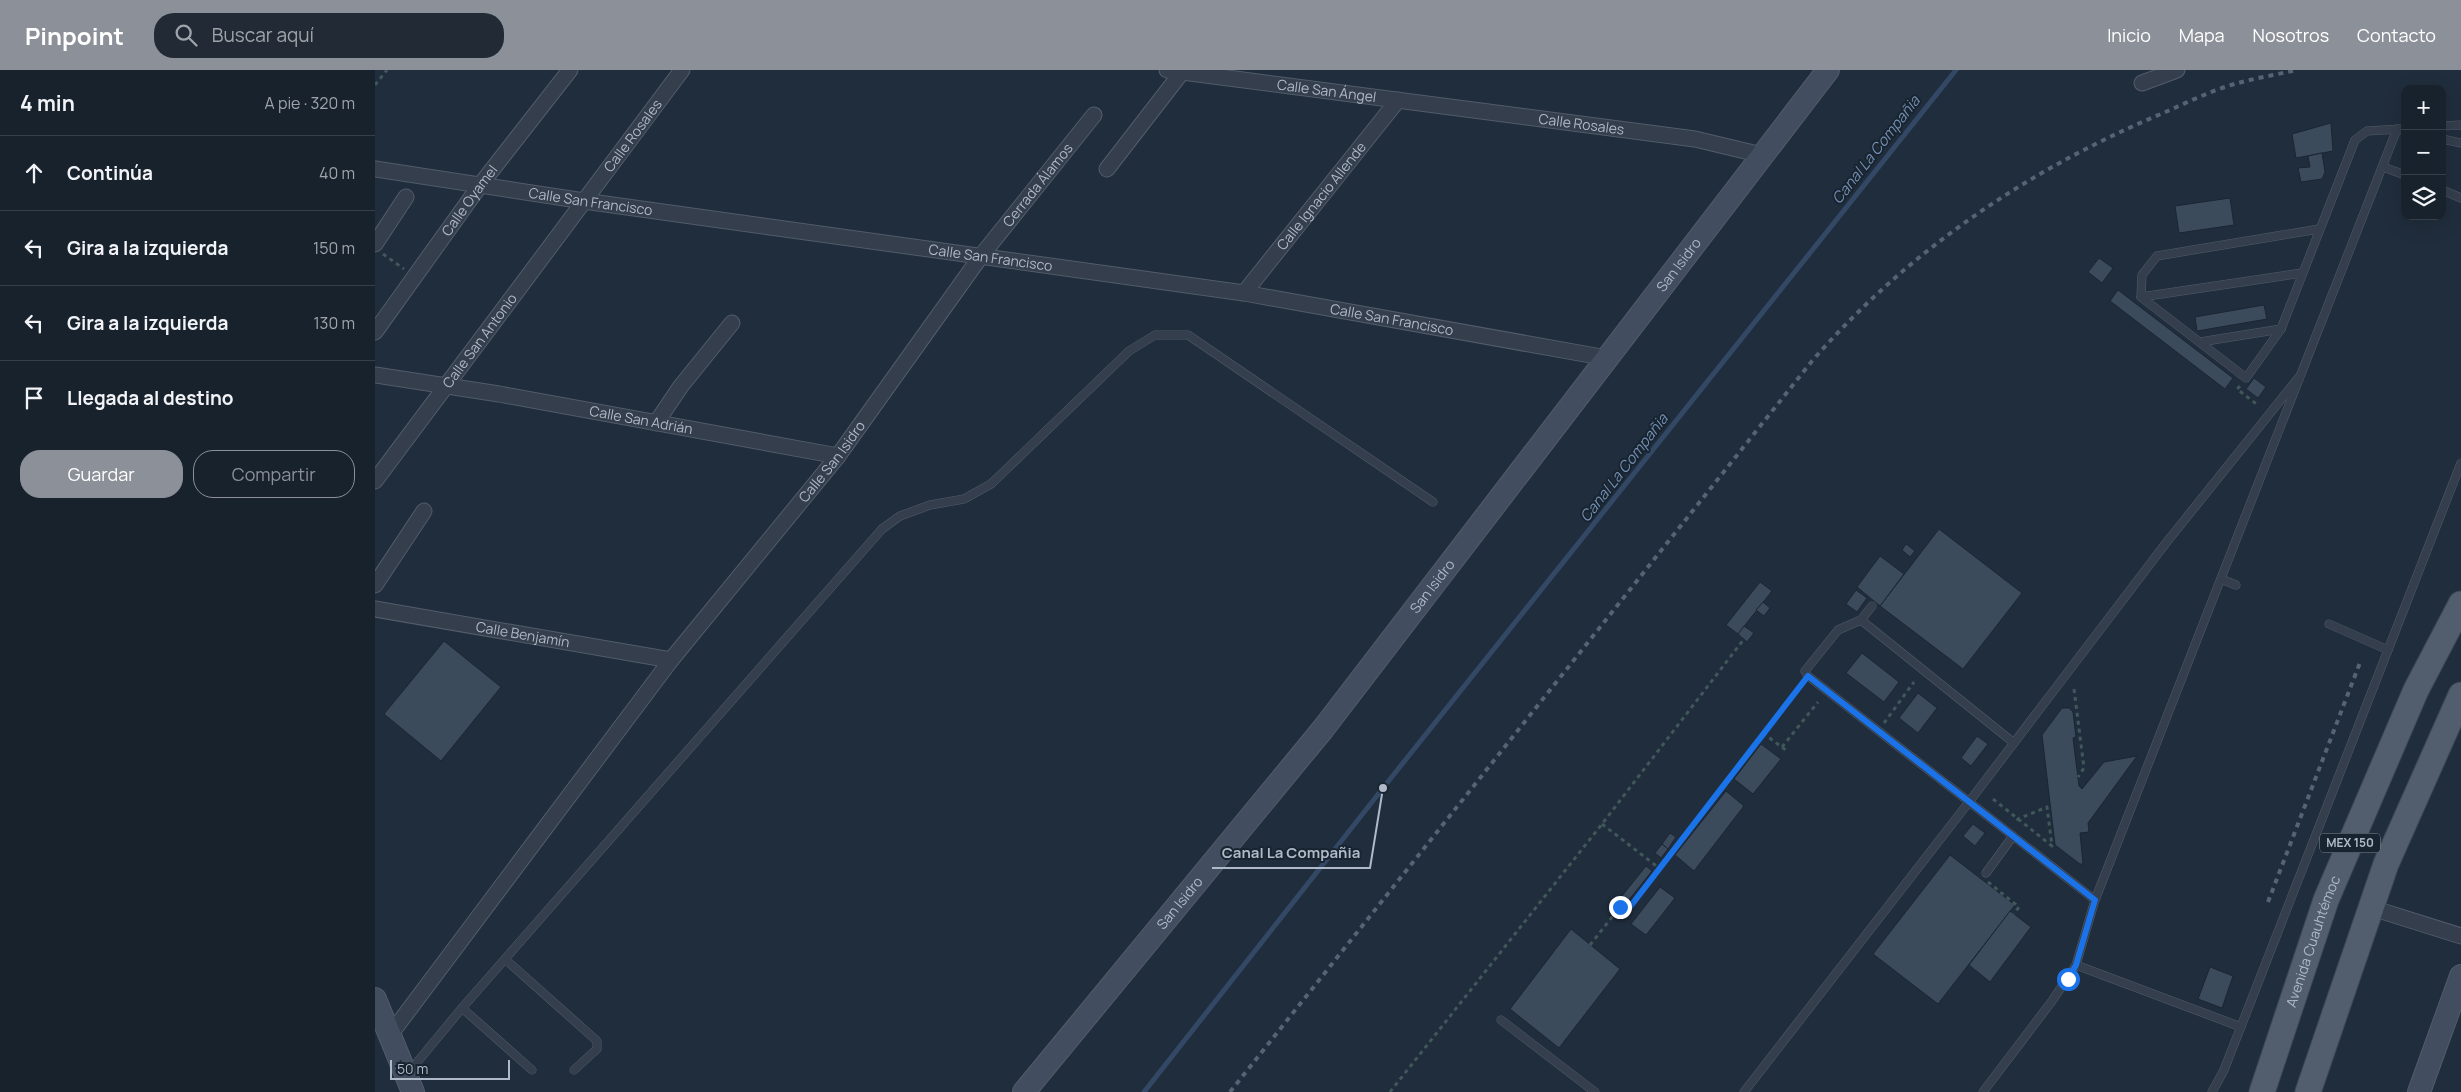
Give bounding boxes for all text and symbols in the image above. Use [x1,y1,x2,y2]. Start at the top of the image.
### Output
search box [154,13,504,58]
text: Pinpoint [25,19,124,52]
icon: search [172,21,200,49]
text: Buscar aquí [212,22,314,48]
text: Inicio [2107,23,2151,47]
text: Mapa [2179,23,2225,47]
text: Nosotros [2253,23,2329,47]
text: Contacto [2357,23,2436,47]
street label: Calle San Ángel [1276,74,1377,106]
map controls [2401,85,2446,220]
button: + [2401,85,2446,130]
text: 4 min [20,89,75,117]
water label: Canal La Compañia [1827,91,1925,208]
text: A pie · 320 m [265,92,355,114]
street label: Calle Rosales [599,95,666,176]
street label: Calle Rosales [1537,109,1626,139]
button: − [2401,130,2446,175]
street label: Calle Ignacio Allende [1272,138,1370,254]
street label: Cerrada Álamos [998,139,1077,231]
icon: ahead [20,159,48,187]
text: Continúa [67,160,153,186]
street label: Calle Oyamel [437,161,502,240]
text: 40 m [319,162,355,184]
button: layers [2401,175,2446,220]
street label: Calle San Francisco [527,183,654,219]
icon: left [20,234,48,262]
street label: San Isidro [1652,234,1705,295]
text: Gira a la izquierda [67,235,228,261]
text: 150 m [313,237,355,259]
street label: Calle San Francisco [928,239,1054,275]
street label: Calle San Antonio [438,289,521,392]
street label: Calle San Francisco [1329,299,1455,339]
icon: left [20,309,48,337]
text: Gira a la izquierda [67,310,228,336]
text: 130 m [313,312,355,334]
icon: arrive [20,384,48,412]
text: Llegada al destino [67,385,234,411]
street label: Calle San Adrián [588,401,694,438]
water label: Canal La Compañia [1575,409,1673,526]
street label: Calle San Isidro [794,417,869,506]
button: Guardar [20,450,183,498]
button: Compartir [193,450,355,498]
street label: San Isidro [1405,555,1459,617]
street label: Calle Benjamín [474,617,571,651]
road number: MEX 150 [2320,834,2380,852]
callout: Canal La Compañia [1212,838,1370,868]
text: Canal La Compañia [1222,842,1360,863]
street label: San Isidro [1152,872,1207,933]
street label: Avenida Cuauhtémoc [2281,872,2344,1009]
route end [1609,896,1632,919]
route start [2057,968,2080,991]
scale bar [390,1057,510,1080]
text: 50 m [397,1059,428,1078]

